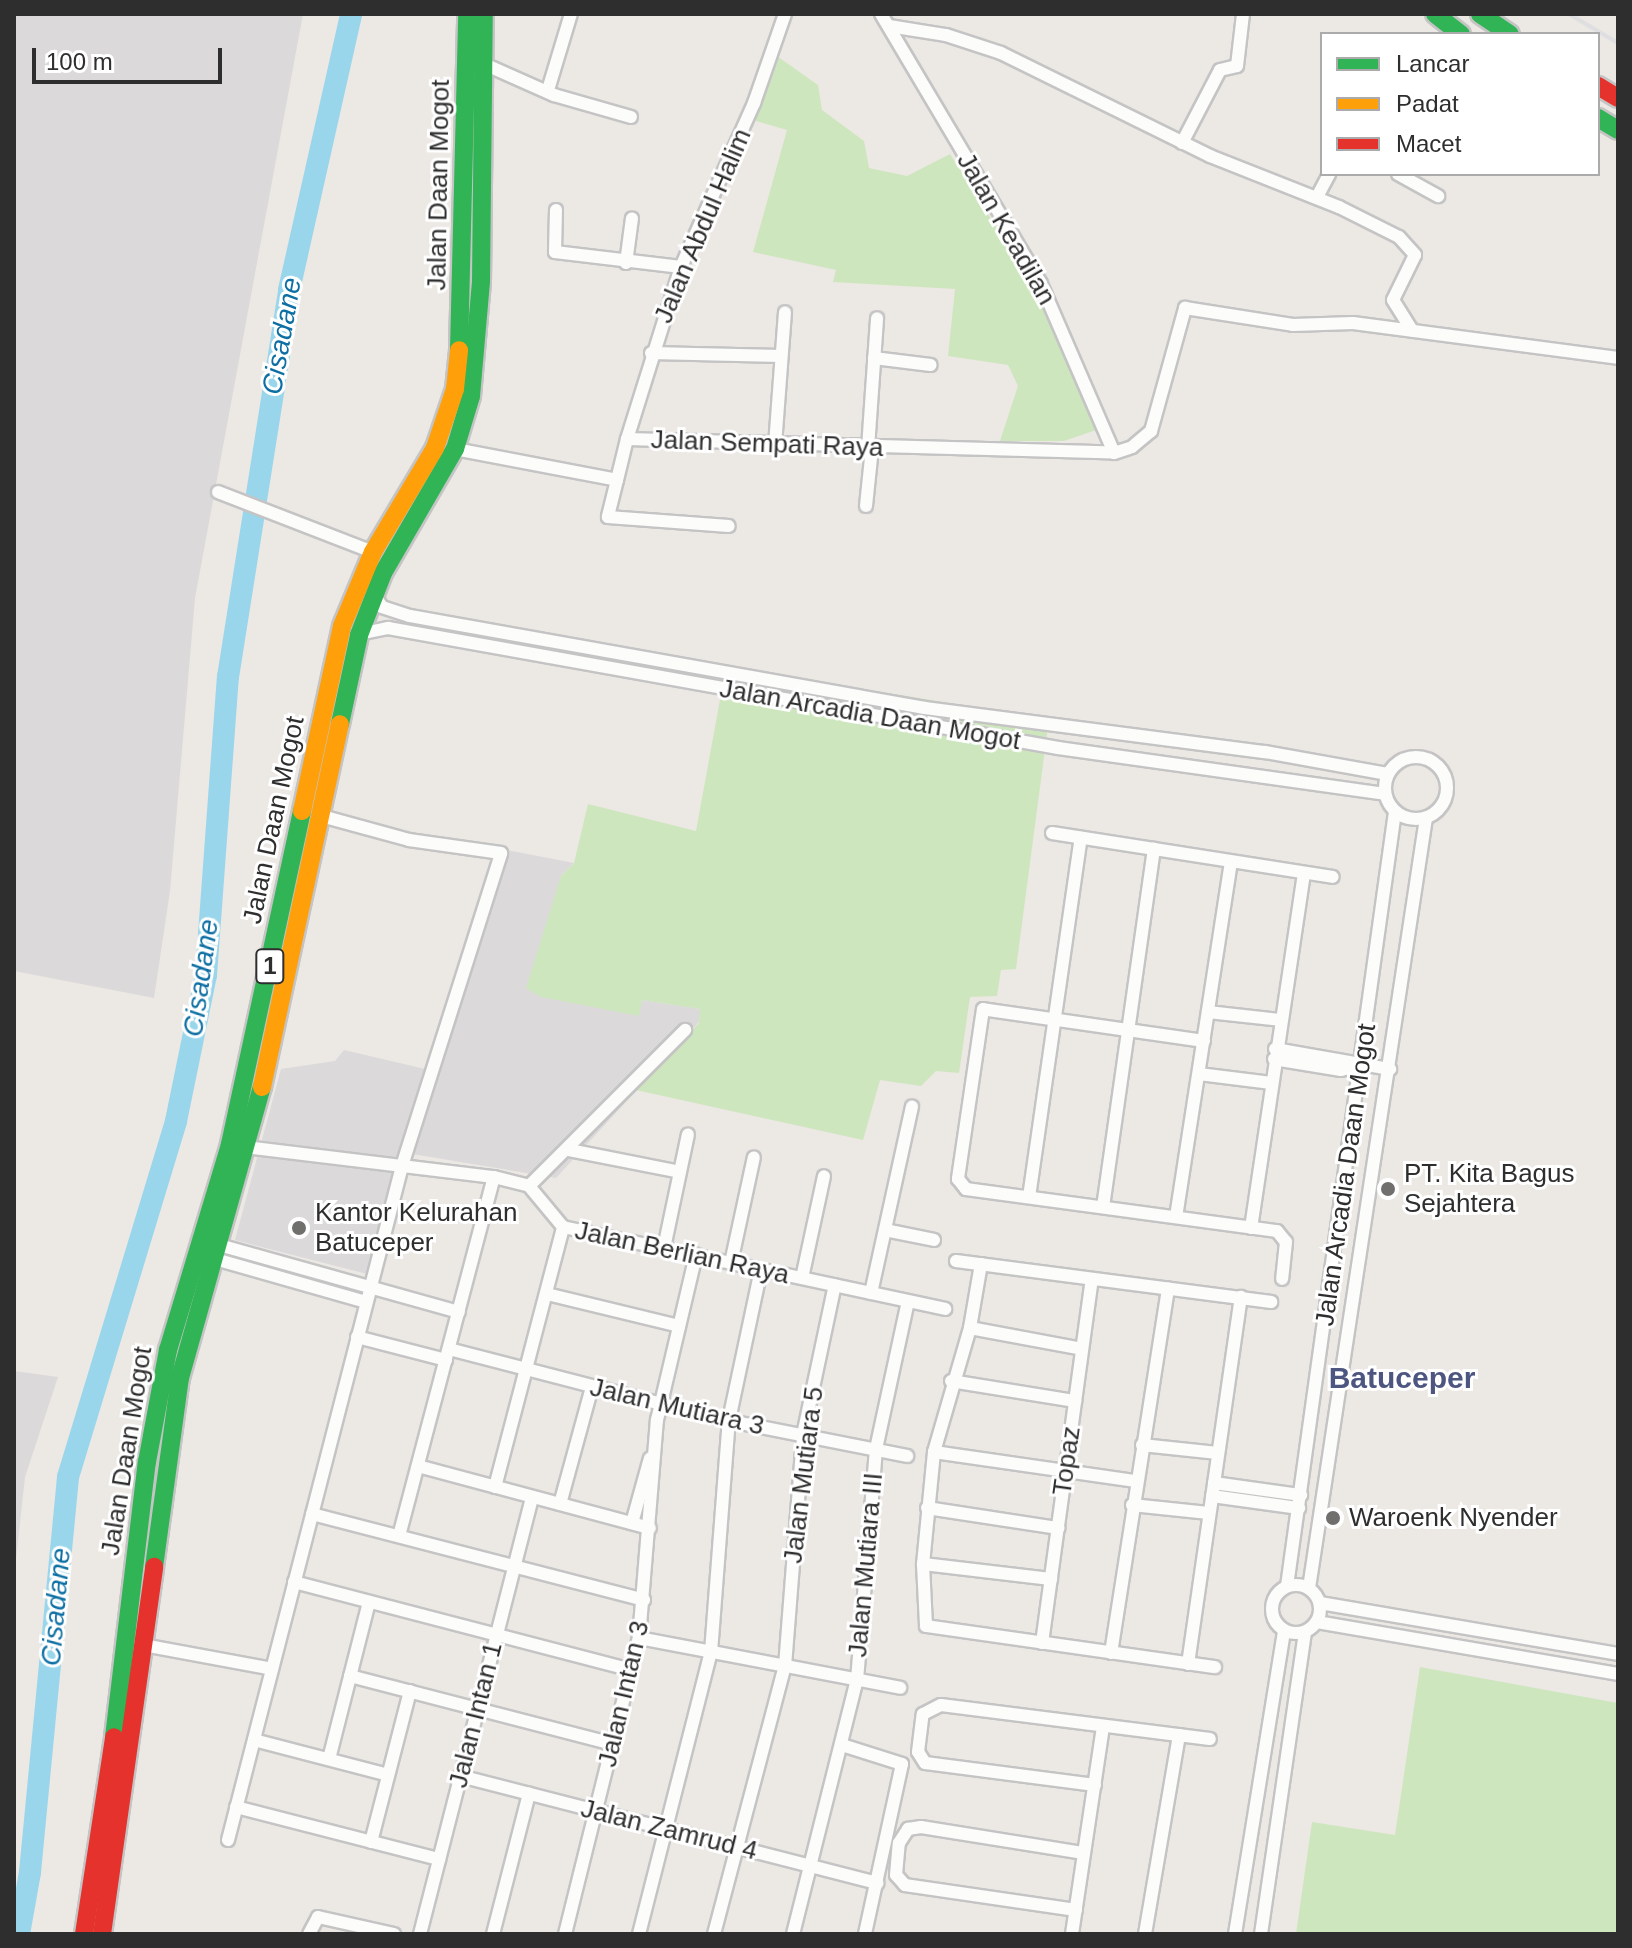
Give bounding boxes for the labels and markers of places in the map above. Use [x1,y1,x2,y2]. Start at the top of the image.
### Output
place label: PT. Kita Bagus Sejahtera [1404,1158,1575,1220]
marker: PT. Kita Bagus Sejahtera [1379,1180,1397,1198]
place label: Kantor Kelurahan Batuceper [315,1197,517,1258]
marker: Kantor Kelurahan Batuceper [290,1219,308,1237]
place label: Waroenk Nyender [1349,1502,1558,1534]
marker: Waroenk Nyender [1324,1509,1342,1527]

